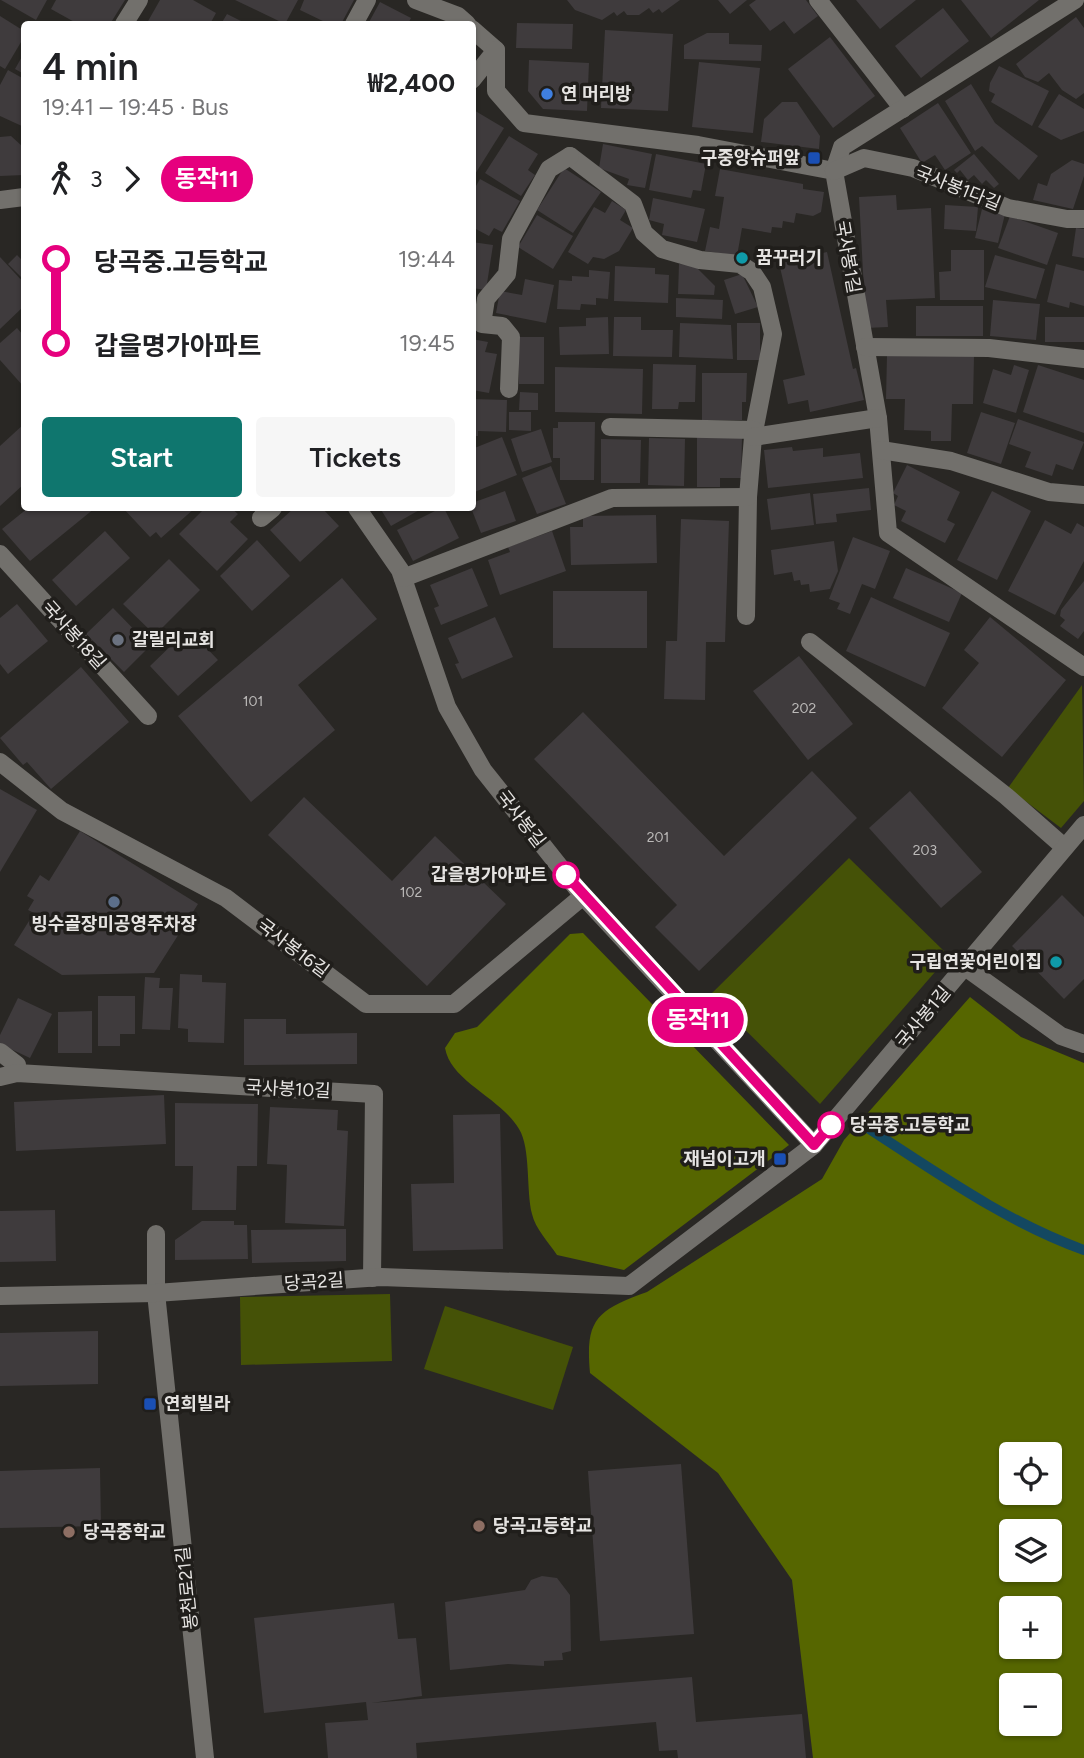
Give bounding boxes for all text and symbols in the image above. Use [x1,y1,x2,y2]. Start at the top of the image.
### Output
text: 4 min [42,44,139,90]
text: ₩2,400 [368,67,455,99]
place label: 연 머리방 [561,83,632,105]
marker: 연 머리방 [539,86,555,102]
text: 19:41 – 19:45 · Bus [42,93,229,121]
place label: 구중앙슈퍼앞 [701,147,800,169]
marker: 구중앙슈퍼앞 [806,150,822,166]
icon: walk [42,160,80,198]
icon: forward [113,160,151,198]
street label: 국사봉1다길 [912,161,1004,215]
text: 동작11 [175,164,239,193]
text: 3 [90,165,103,193]
street label: 국사봉1길 [831,219,865,295]
text: 19:44 [398,245,455,273]
text: 당곡중.고등학교 [94,246,268,278]
place label: 꿈꾸러기 [756,247,822,269]
marker: 꿈꾸러기 [734,250,750,266]
text: 19:45 [399,329,455,357]
text: 갑을명가아파트 [94,330,261,362]
button: Start [42,417,242,497]
button: Tickets [256,417,455,497]
street label: 국사봉18길 [37,596,111,674]
place label: 갈릴리교회 [132,629,215,651]
marker: 갈릴리교회 [110,632,126,648]
house number: 101 [243,693,263,710]
house number: 202 [792,700,816,717]
street label: 국사봉길 [492,786,550,852]
house number: 201 [647,829,669,846]
house number: 203 [913,842,937,859]
marker: 갑을명가아파트 [553,862,579,888]
place label: 갑을명가아파트 [431,864,547,886]
house number: 102 [400,884,422,901]
marker: 빙수골장미공영주차장 [106,894,122,910]
place label: 빙수골장미공영주차장 [31,913,197,935]
street label: 국사봉16길 [253,914,333,982]
place label: 구립연꽃어린이집 [910,951,1042,973]
marker: 구립연꽃어린이집 [1048,954,1064,970]
street label: 국사봉1길 [891,982,955,1052]
line badge: 동작11 [649,997,747,1043]
text: 동작11 [666,1005,730,1034]
street label: 국사봉10길 [245,1076,331,1102]
marker: 당곡중.고등학교 [818,1112,844,1138]
place label: 당곡중.고등학교 [850,1114,970,1136]
place label: 재넘이고개 [683,1148,766,1170]
marker: 재넘이고개 [772,1151,788,1167]
street label: 당곡2길 [283,1269,345,1295]
place label: 연희빌라 [164,1393,231,1415]
marker: 연희빌라 [142,1396,158,1412]
map controls [999,1442,1062,1736]
button: locate [999,1442,1062,1505]
place label: 당곡고등학교 [493,1515,592,1537]
marker: 당곡고등학교 [471,1518,487,1534]
button: layers [999,1519,1062,1582]
place label: 당곡중학교 [83,1521,166,1543]
marker: 당곡중학교 [61,1524,77,1540]
street label: 봉천로21길 [172,1545,202,1631]
button: + [999,1596,1062,1659]
button: − [999,1673,1062,1736]

